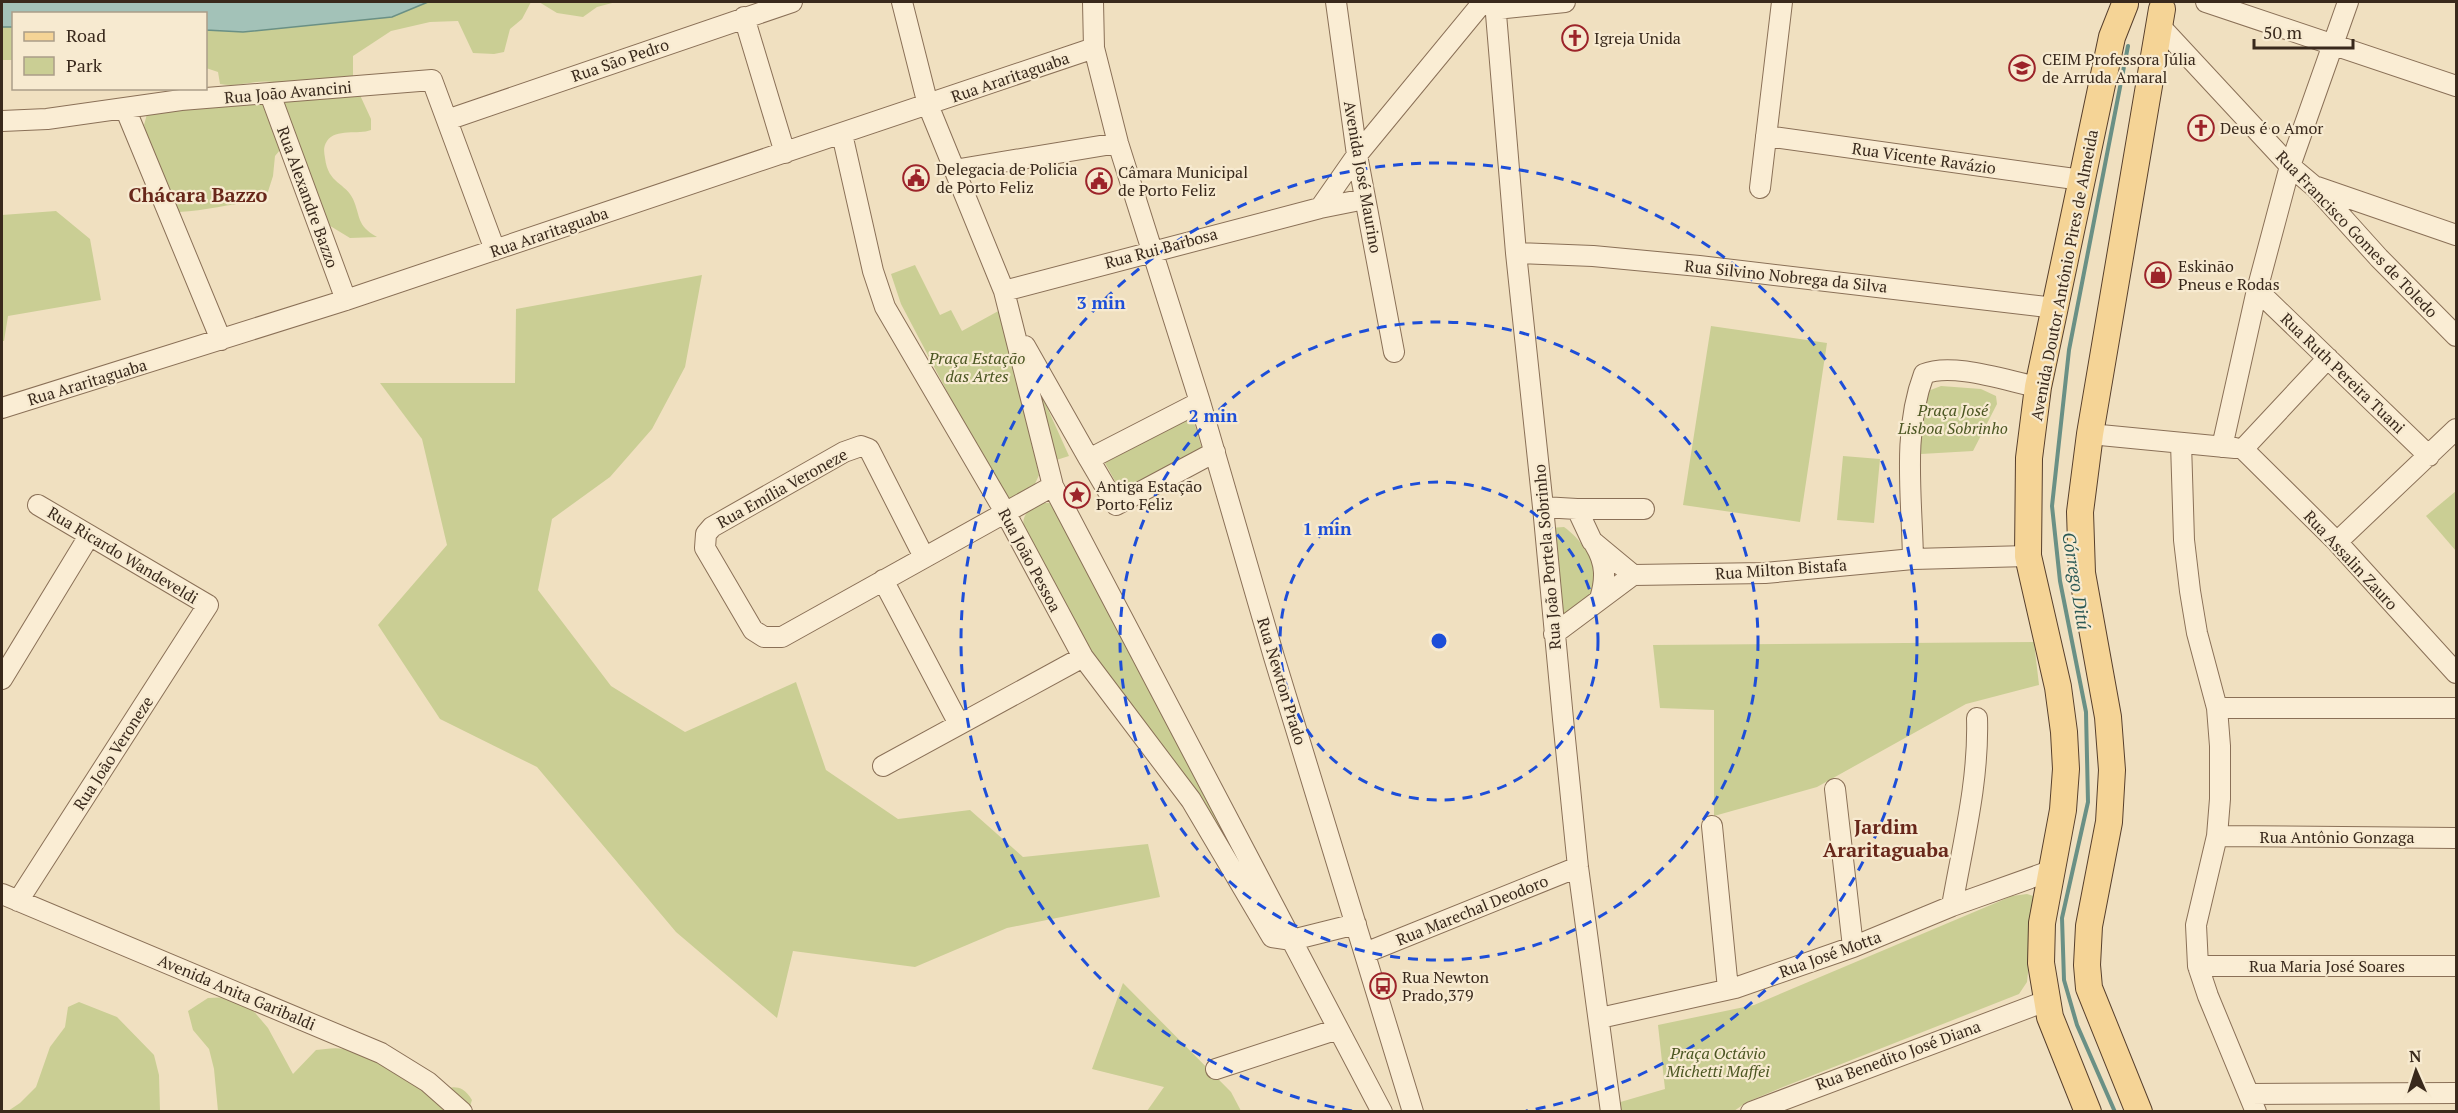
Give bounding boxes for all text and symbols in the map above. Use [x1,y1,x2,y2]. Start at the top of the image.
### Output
legend [12,12,207,90]
scale bar [2254,12,2353,50]
text: 50 m [2263,20,2303,44]
text: Road [66,23,106,47]
church icon: Igreja Unida [1560,23,1590,53]
place label: Igreja Unida [1594,27,1681,49]
street label: Rua São Pedro [568,33,672,87]
street label: Rua Araritaguaba [948,46,1072,108]
place label: CEIM Professora Júlia de Arruda Amaral [2042,48,2196,88]
text: Park [66,53,103,77]
school or university icon: CEIM Professora Júlia de Arruda Amaral [2007,53,2037,83]
street label: Rua João Avancini [223,75,353,109]
street label: Avenida José Maurino [1339,99,1387,255]
church icon: Deus é o Amor [2186,113,2216,143]
place label: Deus é o Amor [2220,117,2324,139]
street label: Rua Alexandre Bazzo [272,123,344,271]
street label: Avenida Doutor Antônio Pires de Almeida [2025,128,2103,422]
street label: Rua Vicente Ravázio [1851,137,1998,179]
street label: Rua Francisco Gomes de Toledo [2271,146,2443,323]
place label: Delegacia de Policia de Porto Feliz [936,158,1078,198]
place label: Câmara Municipal de Porto Feliz [1118,161,1248,201]
public building icon: Delegacia de Policia de Porto Feliz [901,163,931,193]
public building icon: Câmara Municipal de Porto Feliz [1084,166,1114,196]
district label: Chácara Bazzo [129,181,268,208]
street label: Rua Araritaguaba [487,201,611,263]
street label: Rua Rui Barbosa [1102,222,1220,274]
street label: Rua Silvino Nobrega da Silva [1683,254,1889,298]
place label: Eskinão Pneus e Rodas [2178,255,2280,295]
shop icon: Eskinão Pneus e Rodas [2143,260,2173,290]
text: 3 min [1076,290,1126,314]
street label: Rua Ruth Pereira Tuani [2276,308,2410,438]
park label: Praça Estação das Artes [928,347,1025,387]
street label: Rua Araritaguaba [25,353,149,411]
park label: Praça José Lisboa Sobrinho [1897,399,2008,439]
text: 2 min [1188,403,1238,427]
street label: Rua Emília Veroneze [713,443,851,533]
street label: Rua João Portela Sobrinho [1528,463,1566,651]
place label: Antiga Estação Porto Feliz [1096,475,1202,515]
place icon: Antiga Estação Porto Feliz [1062,480,1092,510]
street label: Rua Ricardo Wandeveldi [44,501,203,609]
street label: Rua João Pessoa [993,504,1067,616]
street label: Rua Assalin Zauro [2299,505,2403,615]
text: 1 min [1302,516,1352,540]
water label: Córrego Ditú [2057,530,2097,631]
street label: Rua Milton Bistafa [1714,553,1848,585]
street label: Rua Newton Prado [1252,614,1312,748]
centre of rings [1429,631,1449,651]
street label: Rua João Veroneze [68,692,158,814]
district label: Jardim Araritaguaba [1823,813,1949,863]
street label: Rua Antônio Gonzaga [2259,826,2415,848]
street label: Rua Marechal Deodoro [1393,869,1551,951]
street label: Rua José Motta [1776,925,1884,983]
street label: Avenida Anita Garibaldi [155,949,319,1035]
street label: Rua Maria José Soares [2249,955,2405,977]
place label: Rua Newton Prado,379 [1402,966,1490,1006]
bus stop icon: Rua Newton Prado,379 [1368,971,1398,1001]
street label: Rua Benedito José Diana [1812,1015,1984,1095]
north arrow [2386,1041,2446,1101]
park label: Praça Octávio Michetti Maffei [1665,1042,1770,1082]
text: N [2409,1045,2422,1067]

